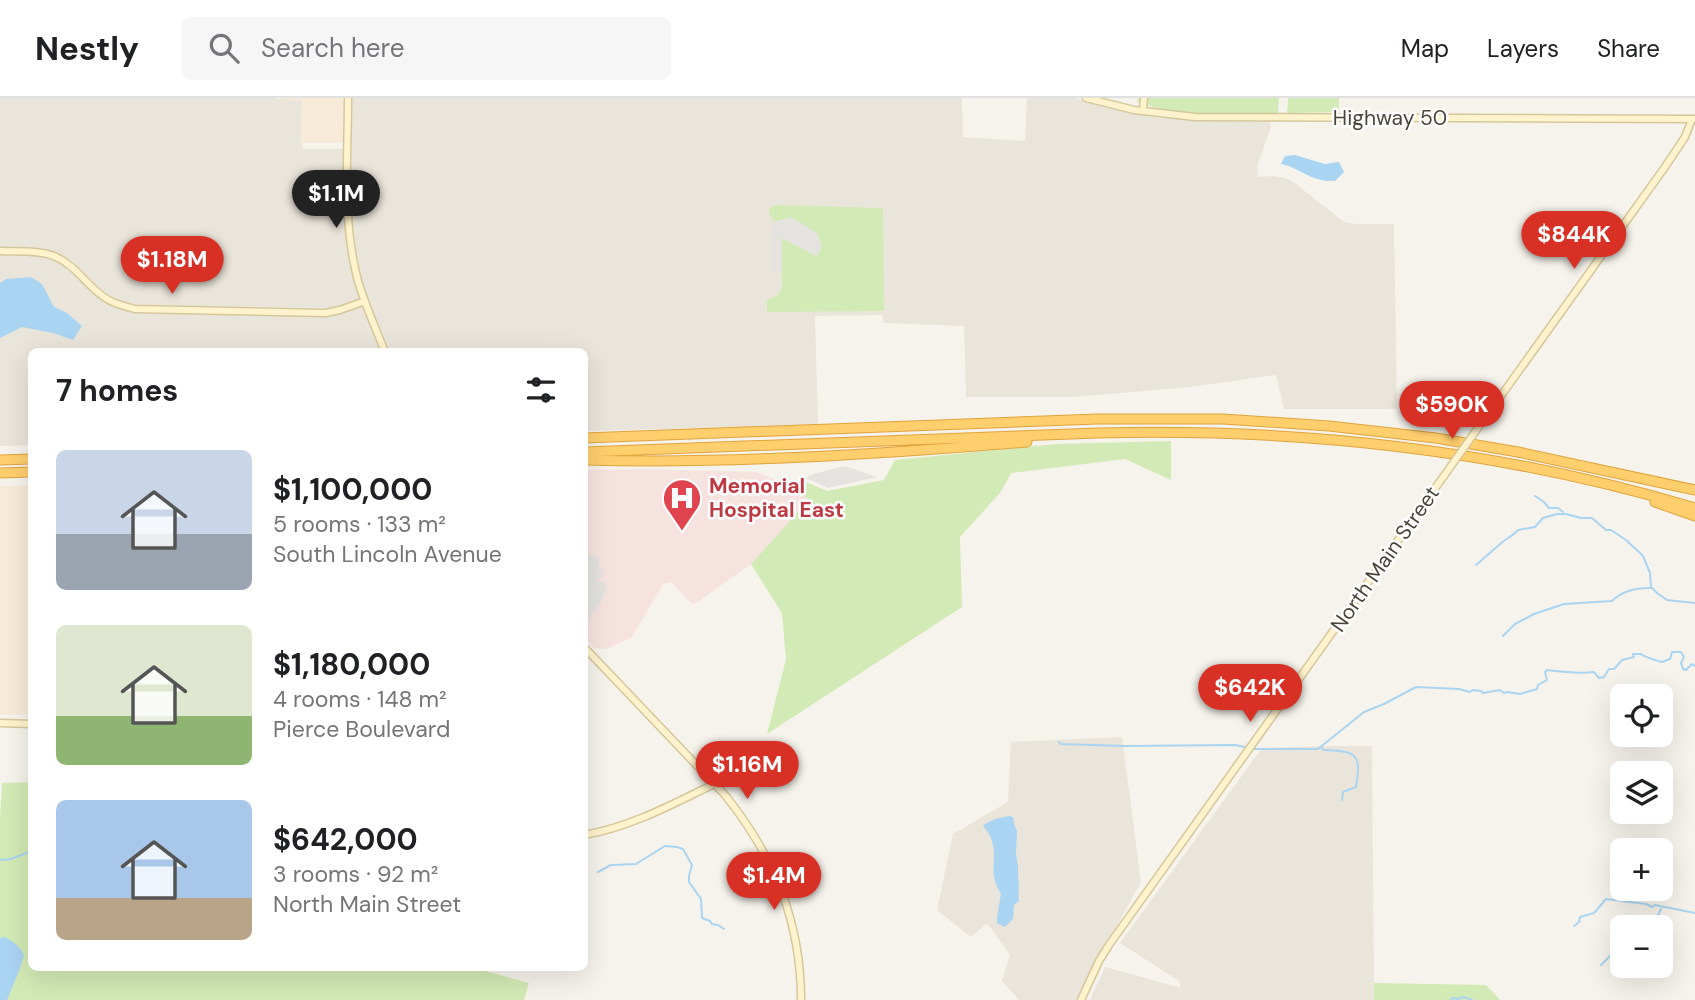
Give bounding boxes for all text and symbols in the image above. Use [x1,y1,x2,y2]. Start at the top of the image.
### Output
search box [181,17,671,80]
text: Nestly [35,27,139,70]
icon: search [205,29,243,67]
text: Search here [261,31,405,65]
text: Map [1401,33,1449,64]
text: Layers [1487,33,1559,64]
text: Share [1597,33,1660,64]
street label: Highway 50 [1333,104,1447,132]
pin: $1.1M [287,170,385,230]
text: $1.1M [308,178,364,208]
pin: $844K [1525,212,1623,271]
text: $844K [1537,219,1611,249]
pin: $1.18M [115,236,229,296]
text: $1.18M [137,244,207,274]
text: 7 homes [56,371,178,410]
icon: filters [522,371,560,409]
pin: $590K [1403,382,1501,441]
text: $590K [1415,389,1489,419]
text: $1,100,000 [273,470,432,509]
place label: Memorial Hospital East [709,472,844,524]
hospital icon: Memorial Hospital East [661,477,703,532]
icon: home [112,478,196,562]
street label: North Main Street [1324,481,1446,637]
text: 5 rooms · 133 m² [273,509,446,539]
text: South Lincoln Avenue [273,539,502,569]
text: $1,180,000 [273,645,430,684]
icon: home [112,653,196,737]
pin: $642K [1201,664,1299,724]
text: $642K [1214,672,1286,702]
text: 4 rooms · 148 m² [273,684,447,714]
map controls [1610,684,1673,978]
button: locate [1610,684,1673,747]
text: Pierce Boulevard [273,714,450,744]
pin: $1.16M [690,742,804,801]
text: $1.16M [712,749,782,779]
button: layers [1610,761,1673,824]
text: $642,000 [273,820,418,859]
icon: home [112,828,196,912]
button: + [1610,838,1673,901]
pin: $1.4M [725,852,823,912]
text: 3 rooms · 92 m² [273,859,438,889]
text: $1.4M [742,860,806,890]
text: North Main Street [273,889,461,919]
button: − [1610,915,1673,978]

